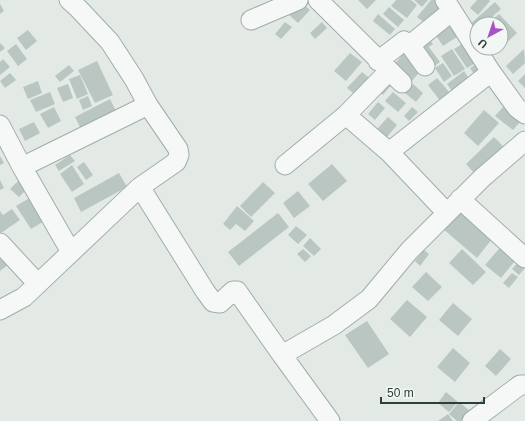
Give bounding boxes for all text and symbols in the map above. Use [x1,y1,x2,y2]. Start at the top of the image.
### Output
north arrow [469,16,509,56]
text: U [476,36,489,51]
scale bar [381,379,484,405]
text: 50 m [387,386,414,400]

